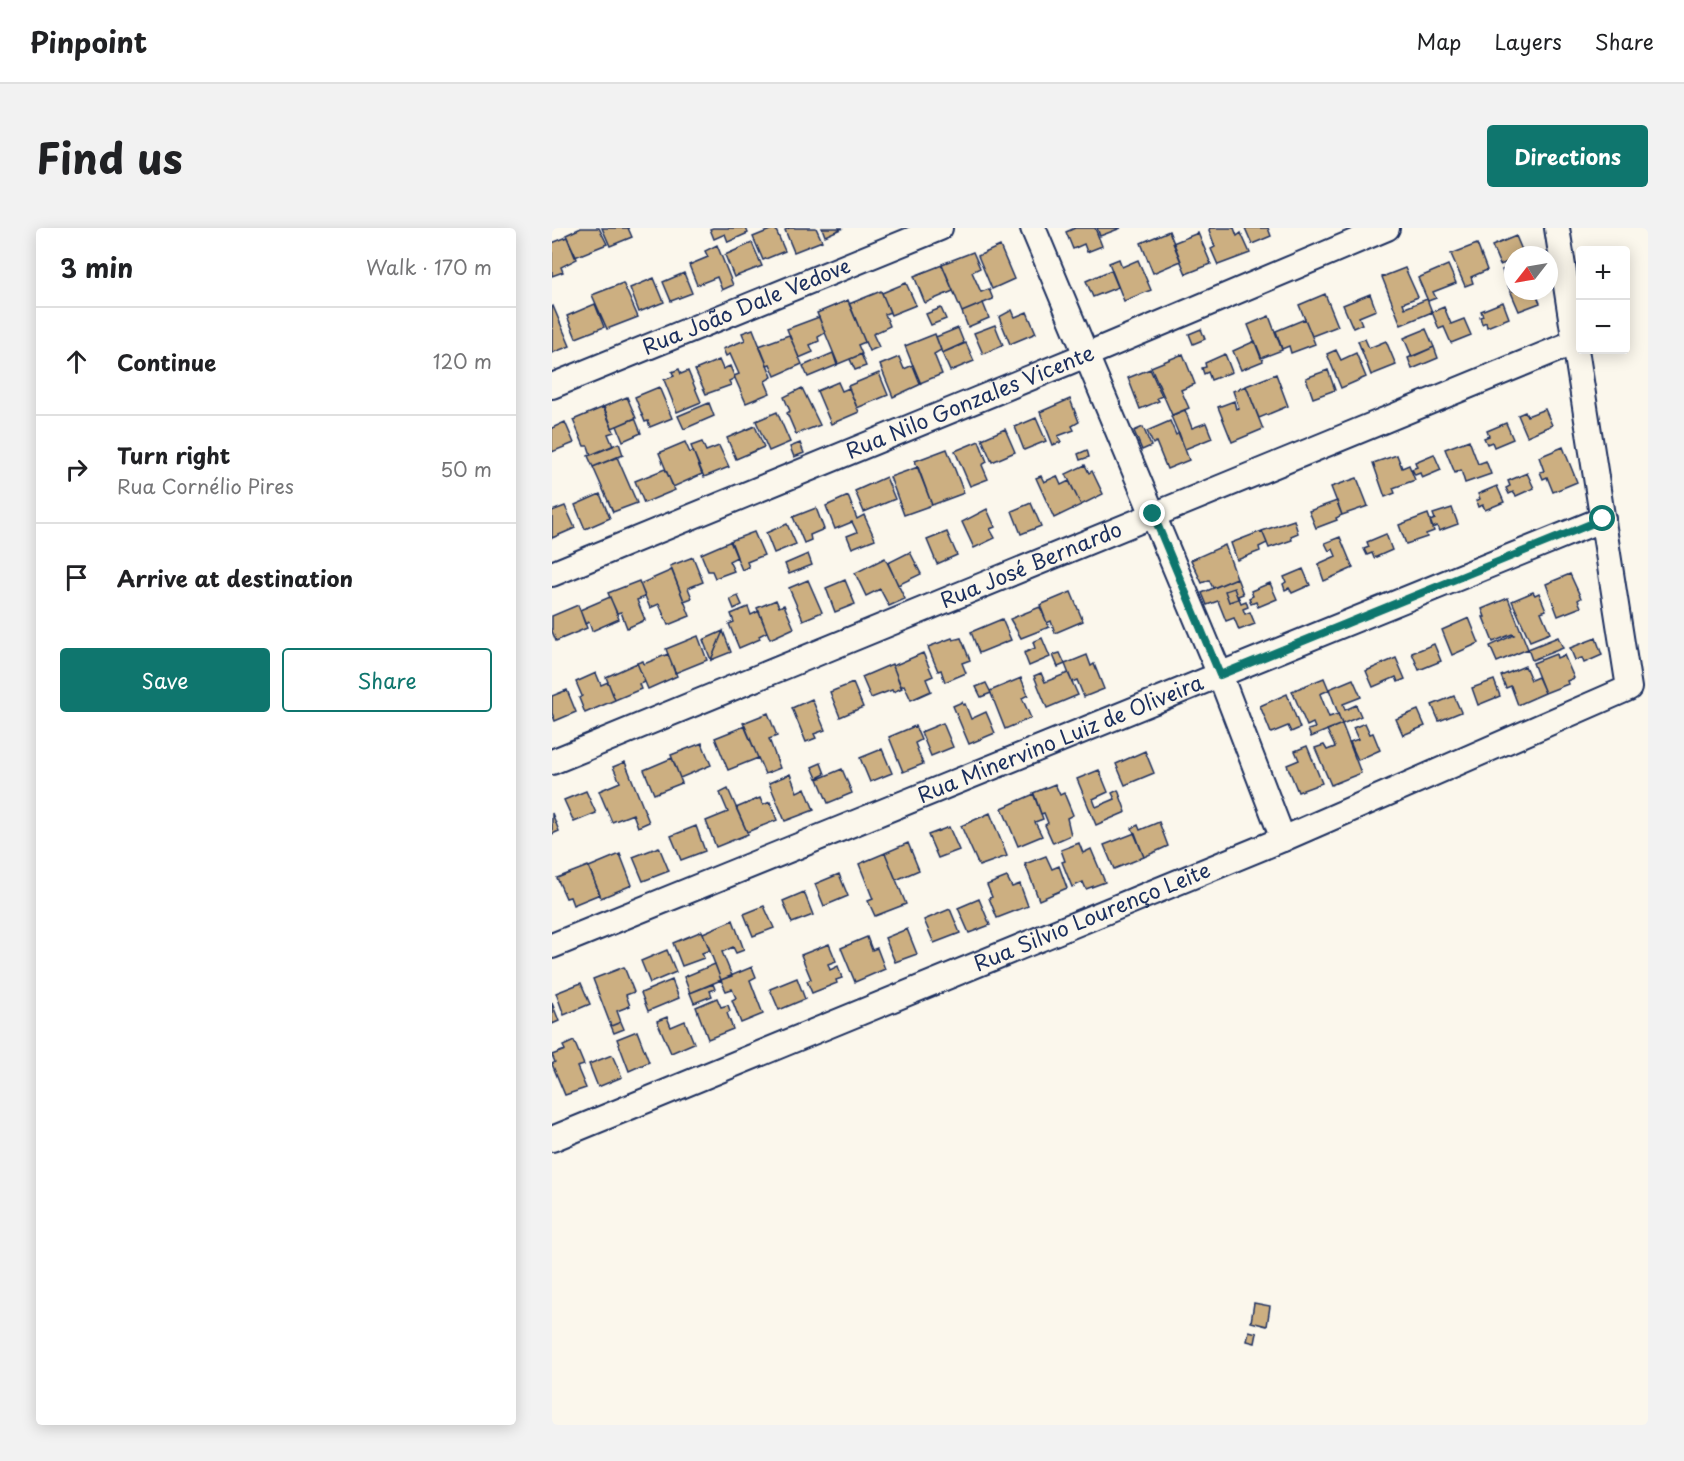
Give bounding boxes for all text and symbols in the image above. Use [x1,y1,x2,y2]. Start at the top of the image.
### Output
text: Pinpoint [30,20,147,63]
text: Map [1417,25,1461,57]
text: Layers [1494,25,1562,57]
text: Share [1595,25,1654,57]
text: Find us [36,125,183,188]
button: Directions [1487,125,1648,187]
north arrow [1504,246,1558,300]
map controls [1576,246,1630,354]
button: + [1576,246,1630,300]
text: 3 min [60,248,133,287]
street label: Rua João Dale Vedove [637,248,855,362]
text: Walk · 170 m [366,252,492,282]
button: − [1576,300,1630,354]
street label: Rua Nilo Gonzales Vicente [841,335,1098,466]
icon: ahead [60,345,93,378]
text: Continue [117,345,216,378]
text: 120 m [433,346,492,376]
text: Turn right [117,438,230,471]
icon: right [60,453,93,486]
text: 50 m [440,454,492,484]
text: Rua Cornélio Pires [117,471,294,501]
route end [1139,500,1165,526]
route start [1589,505,1615,531]
street label: Rua José Bernardo [935,512,1126,615]
icon: arrive [60,561,93,594]
text: Arrive at destination [117,561,353,594]
button: Save [60,648,270,712]
button: Share [282,648,492,712]
street label: Rua Minervino Luiz de Oliveira [912,665,1208,810]
street label: Rua Silvio Lourenço Leite [968,853,1215,978]

